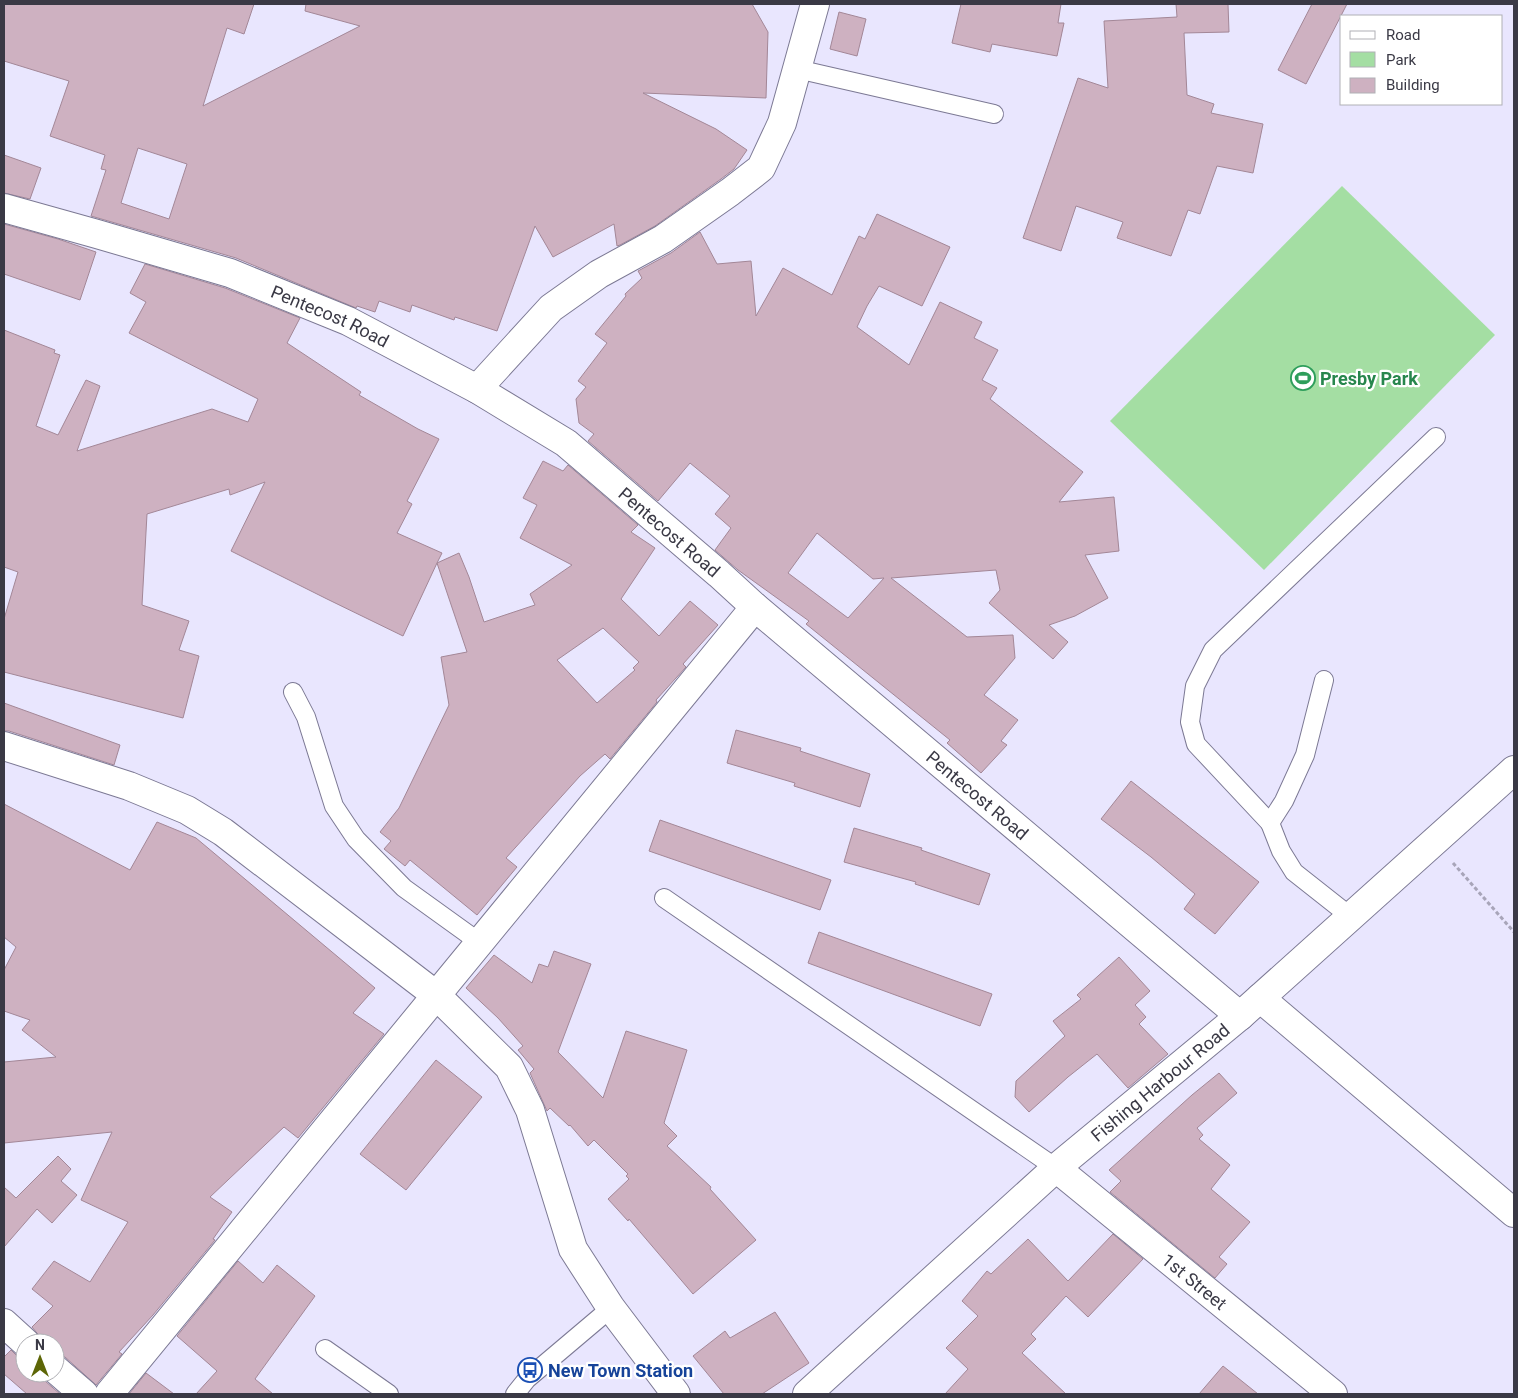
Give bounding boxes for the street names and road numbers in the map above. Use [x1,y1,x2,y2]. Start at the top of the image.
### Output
street label: Pentecost Road [268,280,393,351]
street label: Pentecost Road [615,483,725,581]
street label: Pentecost Road [922,746,1033,844]
street label: Fishing Harbour Road [1086,1019,1233,1146]
street label: 1st Street [1158,1249,1231,1314]

